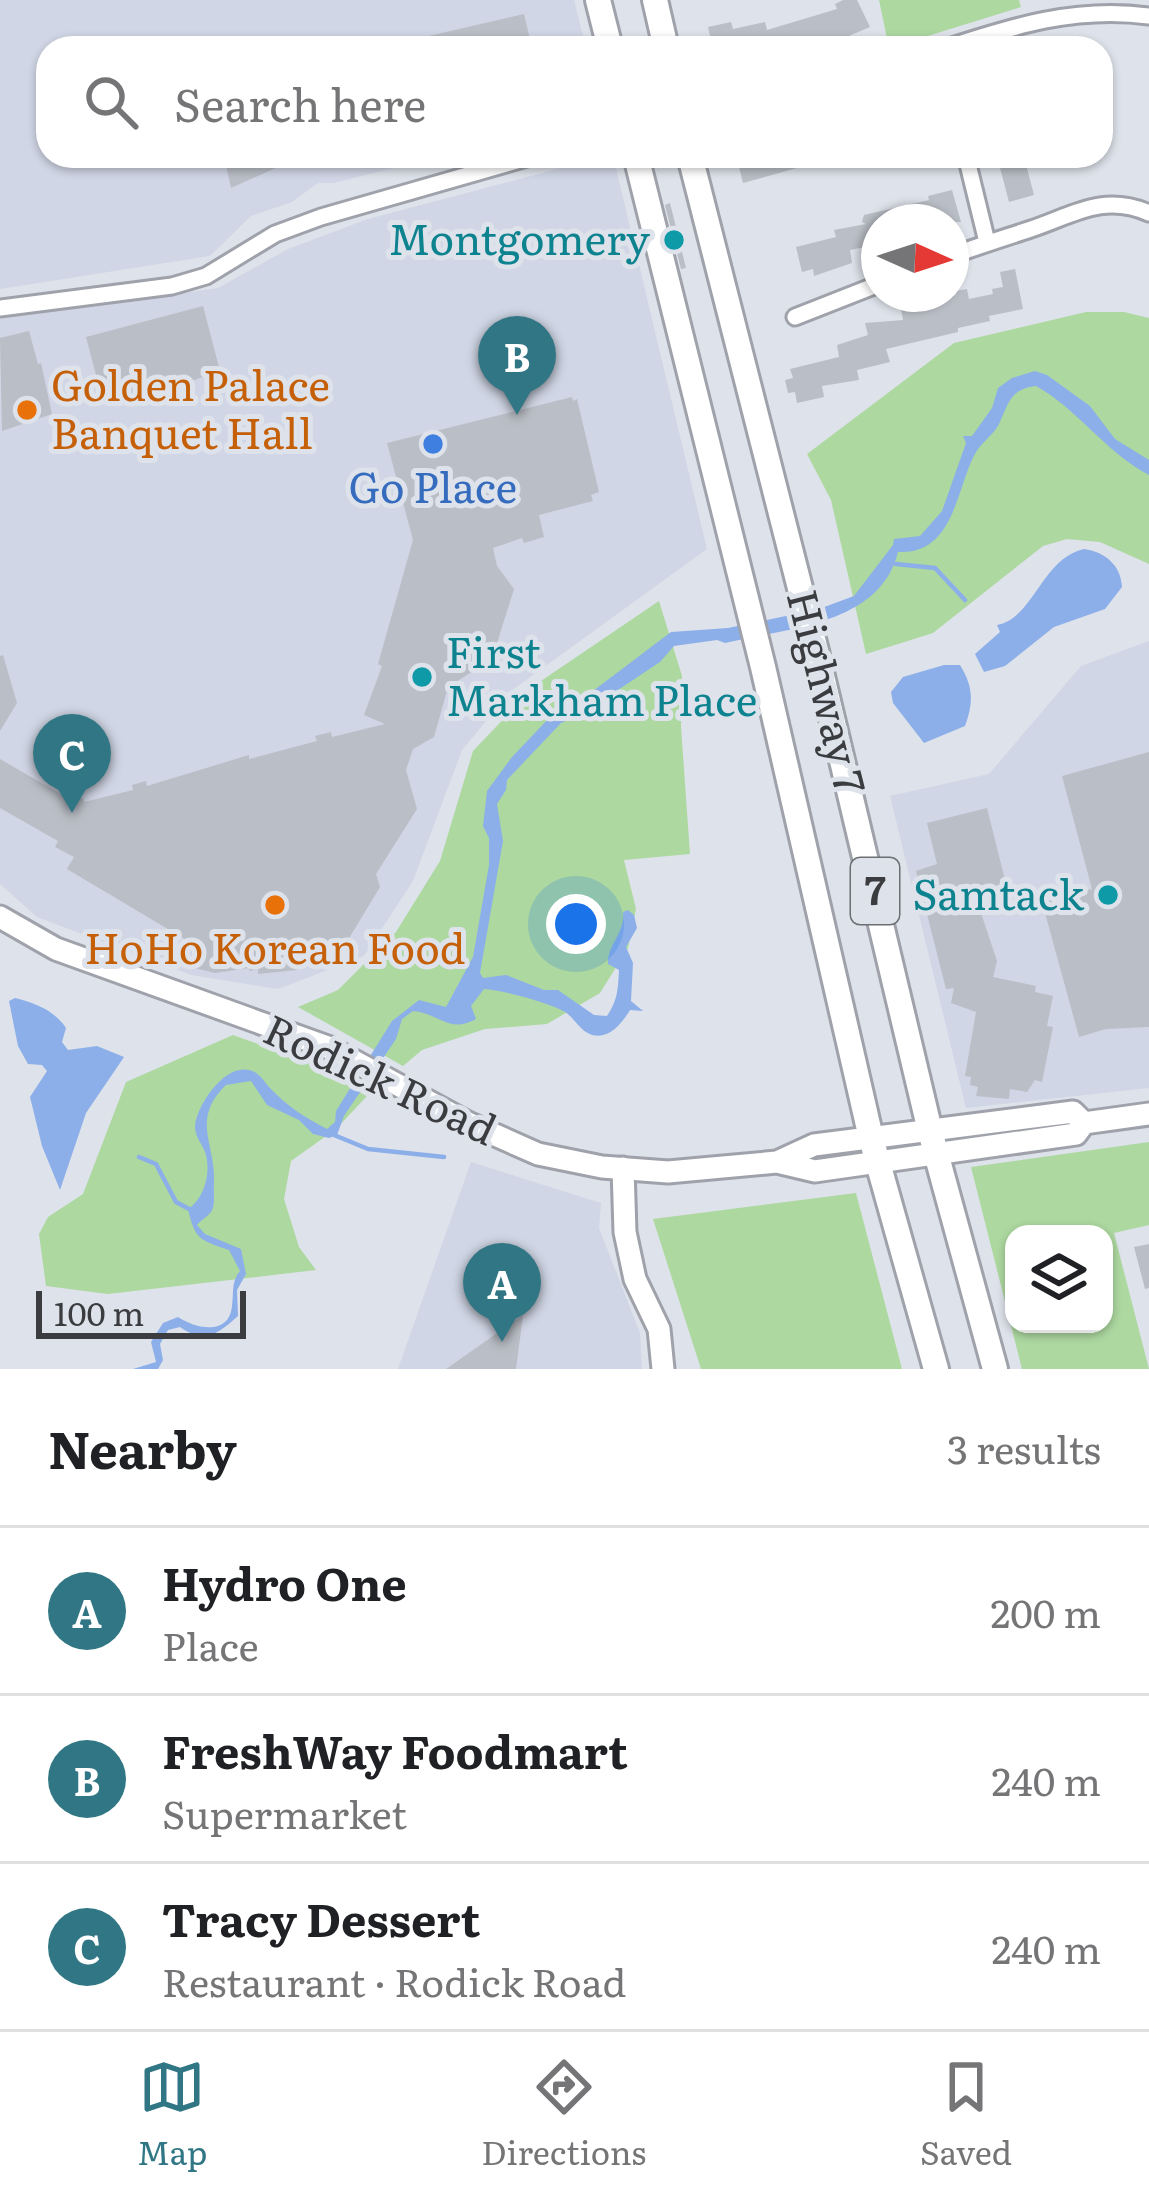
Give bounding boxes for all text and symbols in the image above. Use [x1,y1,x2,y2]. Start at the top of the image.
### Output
search box [36,36,1113,168]
icon: search [78,69,144,135]
text: Search here [174,69,426,136]
north arrow [861,204,969,312]
place label: Montgomery [388,206,651,268]
marker: Montgomery [661,227,687,253]
pin: B [478,316,556,415]
place label: Golden Palace Banquet Hall [51,352,330,462]
marker: Golden Palace Banquet Hall [14,397,40,423]
marker: Go Place [420,431,446,457]
place label: Go Place [349,454,517,516]
street label: Highway 7 [774,583,884,800]
place label: First Markham Place [446,619,758,729]
marker: First Markham Place [409,664,435,690]
pin: C [33,714,111,813]
road number: 7 [851,858,899,924]
place label: Samtack [912,861,1084,923]
marker: Samtack [1095,882,1121,908]
marker: HoHo Korean Food [262,892,288,918]
your location [546,894,606,954]
place label: HoHo Korean Food [84,915,466,977]
street label: Rodick Road [255,996,508,1158]
map controls [1005,1225,1113,1333]
button: layers [1005,1225,1113,1333]
pin: A [463,1243,541,1342]
scale bar [36,1285,246,1338]
text: 100 m [54,1287,144,1336]
text: Nearby [48,1409,237,1485]
text: 3 results [947,1418,1101,1476]
text: Hydro One [162,1548,407,1615]
text: A [72,1582,102,1640]
text: 200 m [991,1582,1101,1640]
text: Place [162,1615,259,1673]
text: FreshWay Foodmart [162,1716,628,1783]
text: B [74,1750,100,1808]
text: 240 m [992,1750,1101,1808]
text: Supermarket [162,1783,407,1841]
text: Tracy Dessert [162,1884,480,1951]
text: C [73,1918,101,1976]
text: 240 m [992,1918,1101,1976]
text: Restaurant · Rodick Road [162,1951,626,2009]
tab: Map [137,2054,207,2175]
tab: Directions [481,2054,646,2175]
tab: Saved [920,2054,1012,2175]

